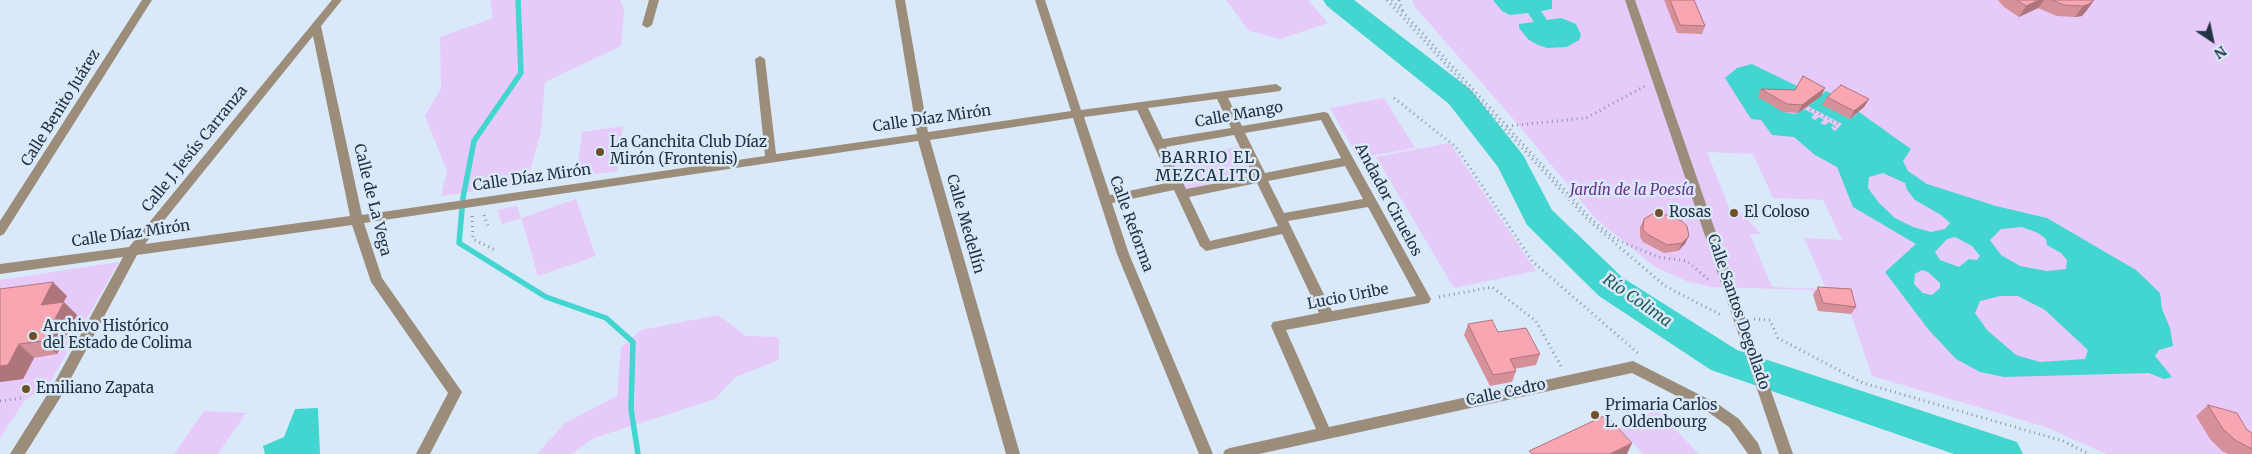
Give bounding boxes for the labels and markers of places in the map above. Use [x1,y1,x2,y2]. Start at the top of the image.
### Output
place label: La Canchita Club Díaz Mirón (Frontenis) [610,134,767,169]
marker: La Canchita Club Díaz Mirón (Frontenis) [594,146,606,158]
place label: Rosas [1669,204,1711,222]
place label: El Coloso [1744,204,1810,222]
marker: Rosas [1653,207,1665,219]
marker: El Coloso [1728,207,1740,219]
place label: Archivo Histórico del Estado de Colima [43,318,192,353]
marker: Archivo Histórico del Estado de Colima [27,330,39,342]
place label: Emiliano Zapata [36,380,154,398]
marker: Emiliano Zapata [20,383,32,395]
place label: Primaria Carlos L. Oldenbourg [1605,397,1717,432]
marker: Primaria Carlos L. Oldenbourg [1589,409,1601,421]

